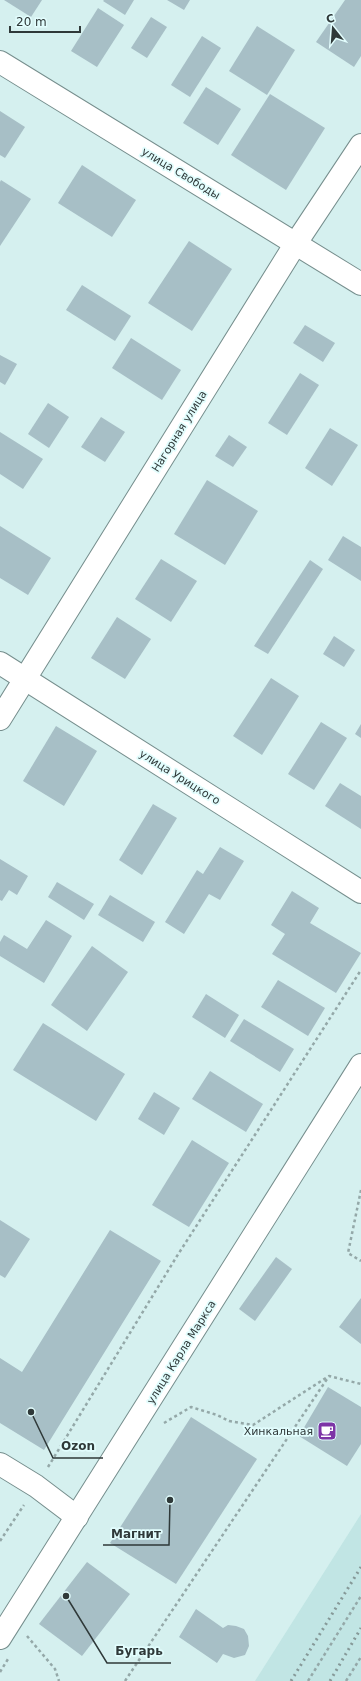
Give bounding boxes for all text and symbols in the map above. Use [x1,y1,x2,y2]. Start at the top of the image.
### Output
scale bar [10,8,80,34]
north arrow [313,8,353,48]
text: С [324,12,336,26]
text: 20 m [16,15,47,29]
street label: улица Свободы [139,145,222,202]
street label: Нагорная улица [149,388,210,474]
street label: улица Урицкого [137,747,223,808]
street label: улица Карла Маркса [144,1298,219,1407]
cafe icon: Хинкальная [316,1420,338,1442]
place label: Хинкальная [244,1425,313,1438]
callout: Ozon [53,1434,103,1458]
text: Ozon [61,1439,95,1453]
callout: Магнит [103,1521,169,1545]
text: Магнит [111,1527,161,1541]
callout: Бугарь [107,1639,171,1663]
text: Бугарь [115,1644,163,1658]

